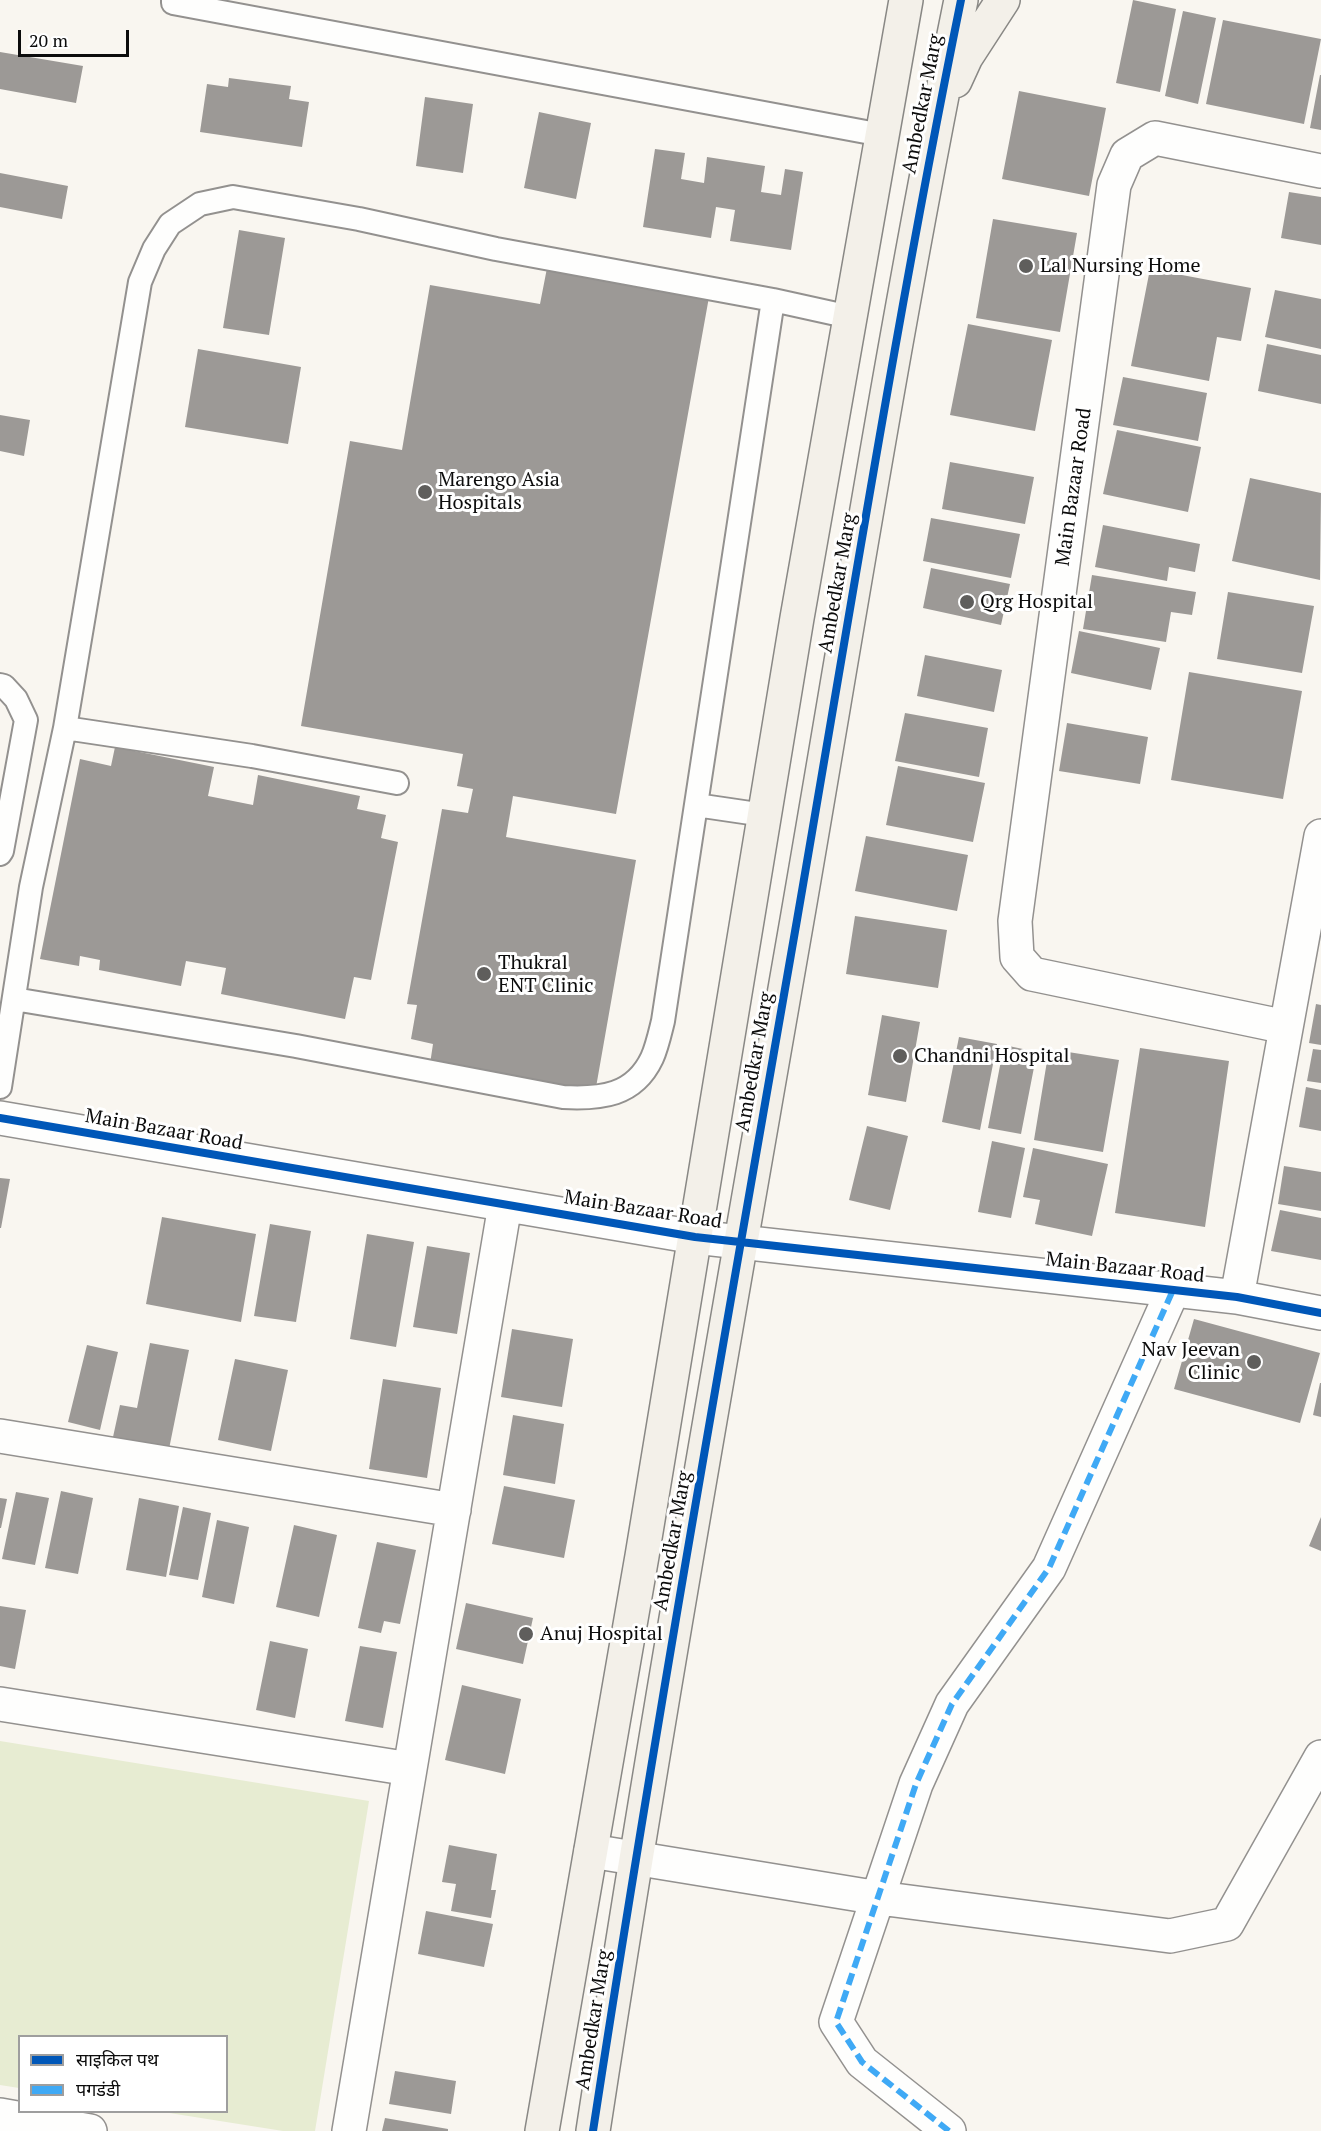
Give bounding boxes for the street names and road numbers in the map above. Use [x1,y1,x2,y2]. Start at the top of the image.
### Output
street label: Ambedkar Marg [898,32,948,176]
street label: Main Bazaar Road [1051,406,1097,568]
street label: Ambedkar Marg [814,511,862,655]
street label: Ambedkar Marg [731,990,779,1134]
street label: Main Bazaar Road [83,1104,245,1156]
street label: Main Bazaar Road [562,1186,724,1234]
street label: Main Bazaar Road [1044,1248,1206,1288]
street label: Ambedkar Marg [649,1469,697,1613]
street label: Ambedkar Marg [571,1948,617,2092]

